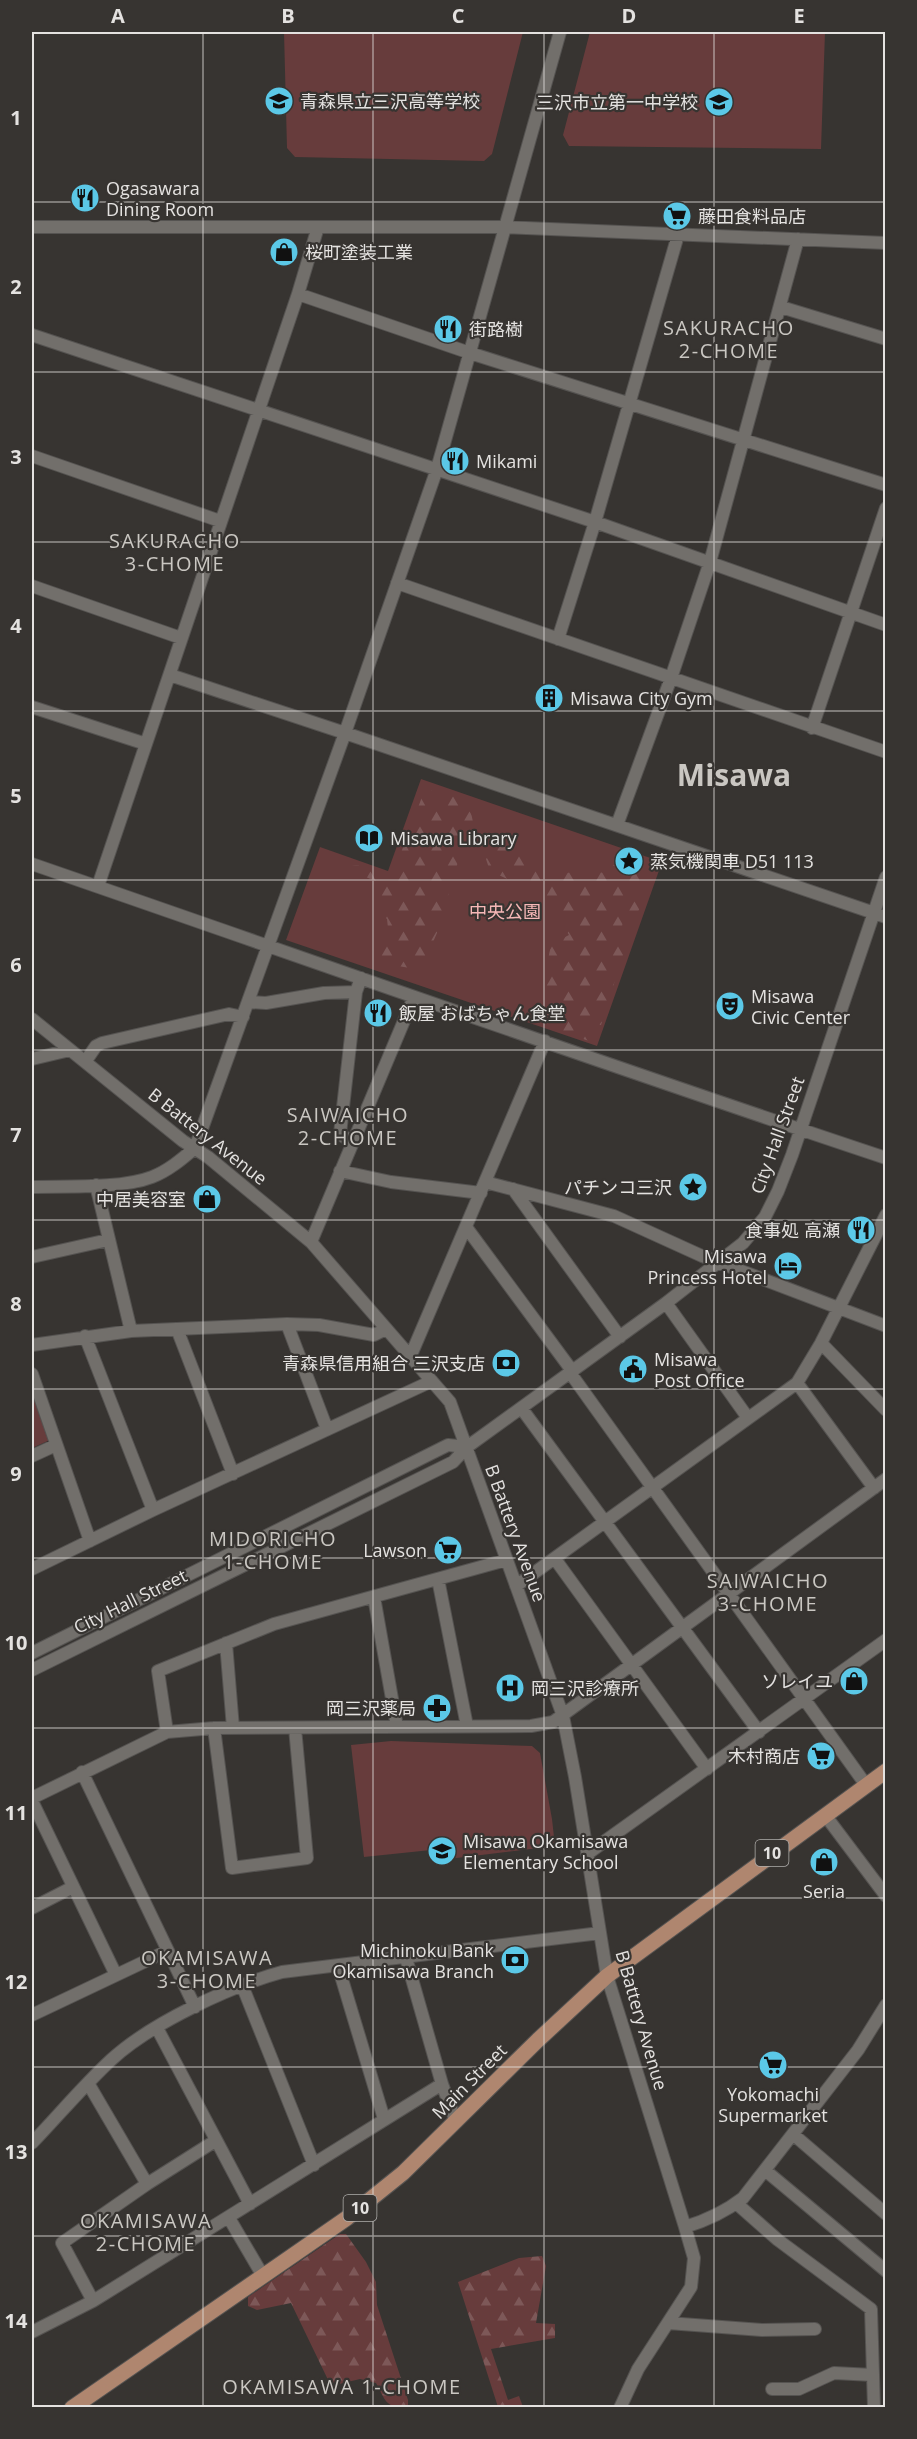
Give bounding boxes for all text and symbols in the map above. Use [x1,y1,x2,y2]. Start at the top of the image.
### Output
text: A [111,2,125,29]
text: B [281,2,295,29]
text: C [452,2,465,29]
text: D [622,2,636,29]
text: E [793,2,805,29]
school or university icon: 青森県立三沢高等学校 [263,85,295,117]
school or university icon: 三沢市立第一中学校 [703,86,735,118]
place label: 青森県立三沢高等学校 [300,89,480,113]
place label: 三沢市立第一中学校 [536,90,698,114]
text: 1 [10,104,22,131]
place label: Ogasawara Dining Room [106,176,214,221]
restaurant icon: Ogasawara Dining Room [69,182,101,214]
supermarket icon: 藤田食料品店 [661,200,693,232]
place label: 藤田食料品店 [698,204,806,228]
shop icon: 桜町塗装工業 [268,236,300,268]
place label: 桜町塗装工業 [305,240,413,264]
text: 2 [10,273,22,300]
restaurant icon: 街路樹 [432,313,464,345]
district label: SAKURACHO 2-CHOME [663,314,795,364]
place label: 街路樹 [469,317,523,341]
text: 3 [10,443,22,470]
restaurant icon: Mikami [439,445,471,477]
place label: Mikami [476,449,537,473]
district label: SAKURACHO 3-CHOME [109,527,241,577]
text: 4 [10,612,22,639]
building icon: Misawa City Gym [533,682,565,714]
place label: Misawa City Gym [570,686,713,710]
district label: Misawa [677,754,791,795]
text: 5 [10,782,22,809]
library icon: Misawa Library [353,822,385,854]
place label: Misawa Library [390,826,518,850]
place icon: 蒸気機関車 D51 113 [613,845,645,877]
place label: 蒸気機関車 D51 113 [650,849,814,873]
park label: 中央公園 [469,899,541,923]
text: 6 [10,951,22,978]
place label: Misawa Civic Center [751,984,851,1029]
theatre icon: Misawa Civic Center [714,990,746,1022]
restaurant icon: 飯屋 おばちゃん食堂 [362,997,394,1029]
place label: 飯屋 おばちゃん食堂 [399,1001,566,1025]
street label: City Hall Street [745,1073,809,1197]
street label: B Battery Avenue [144,1082,272,1190]
district label: SAIWAICHO 2-CHOME [287,1101,409,1151]
text: 7 [10,1121,22,1148]
place icon: パチンコ三沢 [677,1171,709,1203]
place label: パチンコ三沢 [564,1175,672,1199]
shop icon: 中居美容室 [191,1183,223,1215]
place label: 中居美容室 [96,1187,186,1211]
restaurant icon: 食事処 高瀬 [845,1214,877,1246]
place label: 食事処 高瀬 [745,1218,840,1242]
place label: Misawa Princess Hotel [648,1244,767,1289]
hotel icon: Misawa Princess Hotel [772,1250,804,1282]
text: 8 [10,1290,22,1317]
bank icon: 青森県信用組合 三沢支店 [490,1347,522,1379]
place label: Misawa Post Office [654,1347,745,1392]
place label: 青森県信用組合 三沢支店 [282,1351,485,1375]
public building icon: Misawa Post Office [617,1353,649,1385]
text: 9 [10,1460,22,1487]
street label: B Battery Avenue [480,1461,552,1605]
district label: MIDORICHO 1-CHOME [209,1525,337,1575]
supermarket icon: Lawson [432,1534,464,1566]
place label: Lawson [363,1538,427,1562]
street label: City Hall Street [69,1563,191,1639]
district label: SAIWAICHO 3-CHOME [707,1567,829,1617]
text: 10 [5,1629,27,1656]
shop icon: ソレイユ [838,1665,870,1697]
place label: ソレイユ [761,1669,833,1693]
hospital icon: 岡三沢診療所 [494,1672,526,1704]
place label: 岡三沢診療所 [531,1676,639,1700]
pharmacy icon: 岡三沢薬局 [421,1692,453,1724]
place label: 岡三沢薬局 [326,1696,416,1720]
supermarket icon: 木村商店 [805,1740,837,1772]
place label: 木村商店 [728,1744,800,1768]
text: 11 [5,1799,27,1826]
place label: Misawa Okamisawa Elementary School [463,1829,628,1874]
school or university icon: Misawa Okamisawa Elementary School [426,1835,458,1867]
road number: 10 [756,1840,788,1866]
shop icon: Seria [808,1846,840,1878]
place label: Seria [803,1879,845,1903]
place label: Michinoku Bank Okamisawa Branch [332,1938,495,1983]
district label: OKAMISAWA 3-CHOME [141,1944,273,1994]
bank icon: Michinoku Bank Okamisawa Branch [499,1944,531,1976]
street label: B Battery Avenue [611,1947,673,2093]
text: 12 [5,1968,27,1995]
street label: Main Street [426,2038,512,2124]
supermarket icon: Yokomachi Supermarket [757,2049,789,2081]
place label: Yokomachi Supermarket [718,2082,828,2127]
text: 13 [5,2138,27,2165]
road number: 10 [344,2195,376,2221]
district label: OKAMISAWA 2-CHOME [80,2207,212,2257]
text: 14 [5,2307,28,2334]
district label: OKAMISAWA 1-CHOME [222,2373,462,2400]

